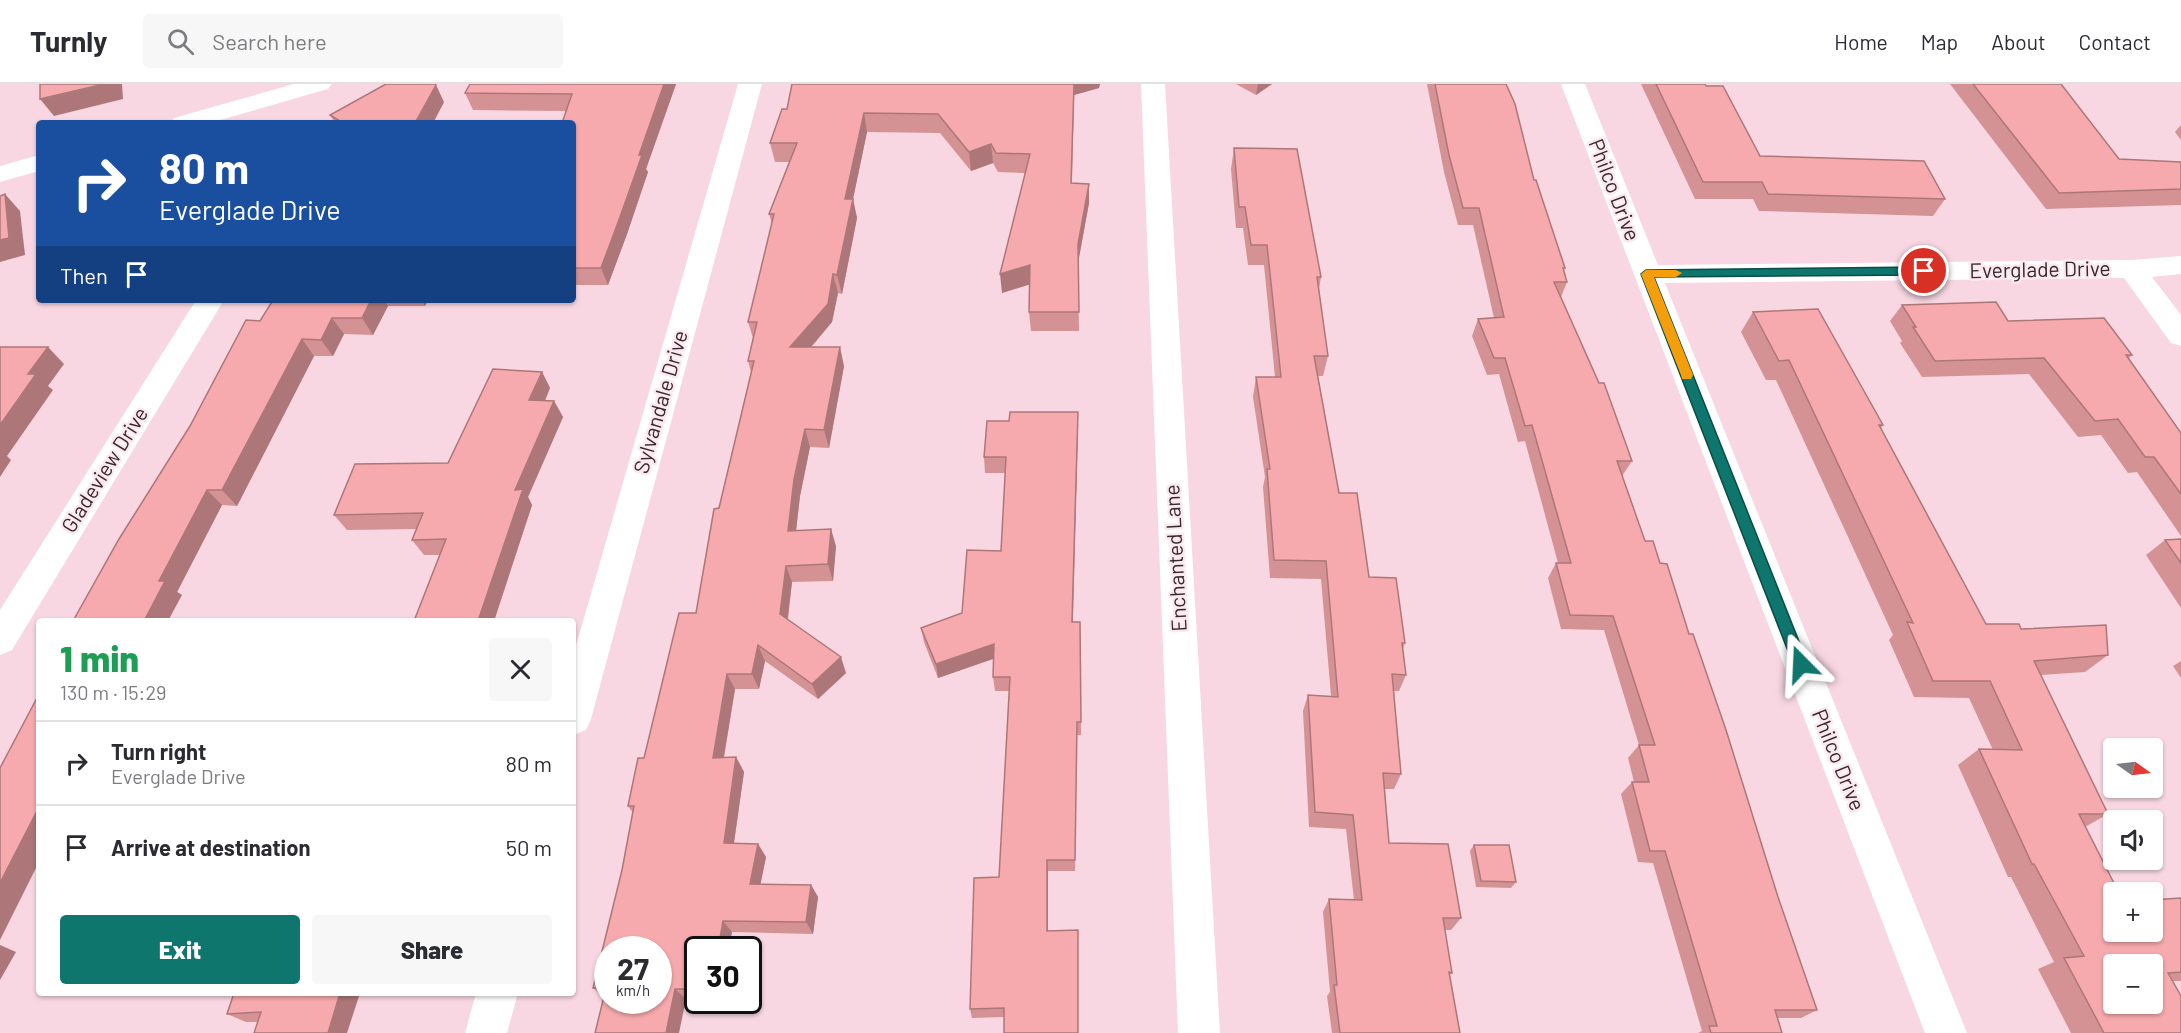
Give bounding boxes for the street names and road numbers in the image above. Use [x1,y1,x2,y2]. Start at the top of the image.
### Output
street label: Philco Drive [1585,135,1646,244]
street label: Everglade Drive [1969,255,2111,282]
street label: Sylvandale Drive [627,327,692,476]
street label: Gladeview Drive [55,402,152,537]
street label: Enchanted Lane [1158,484,1191,632]
street label: Philco Drive [1808,705,1871,814]

